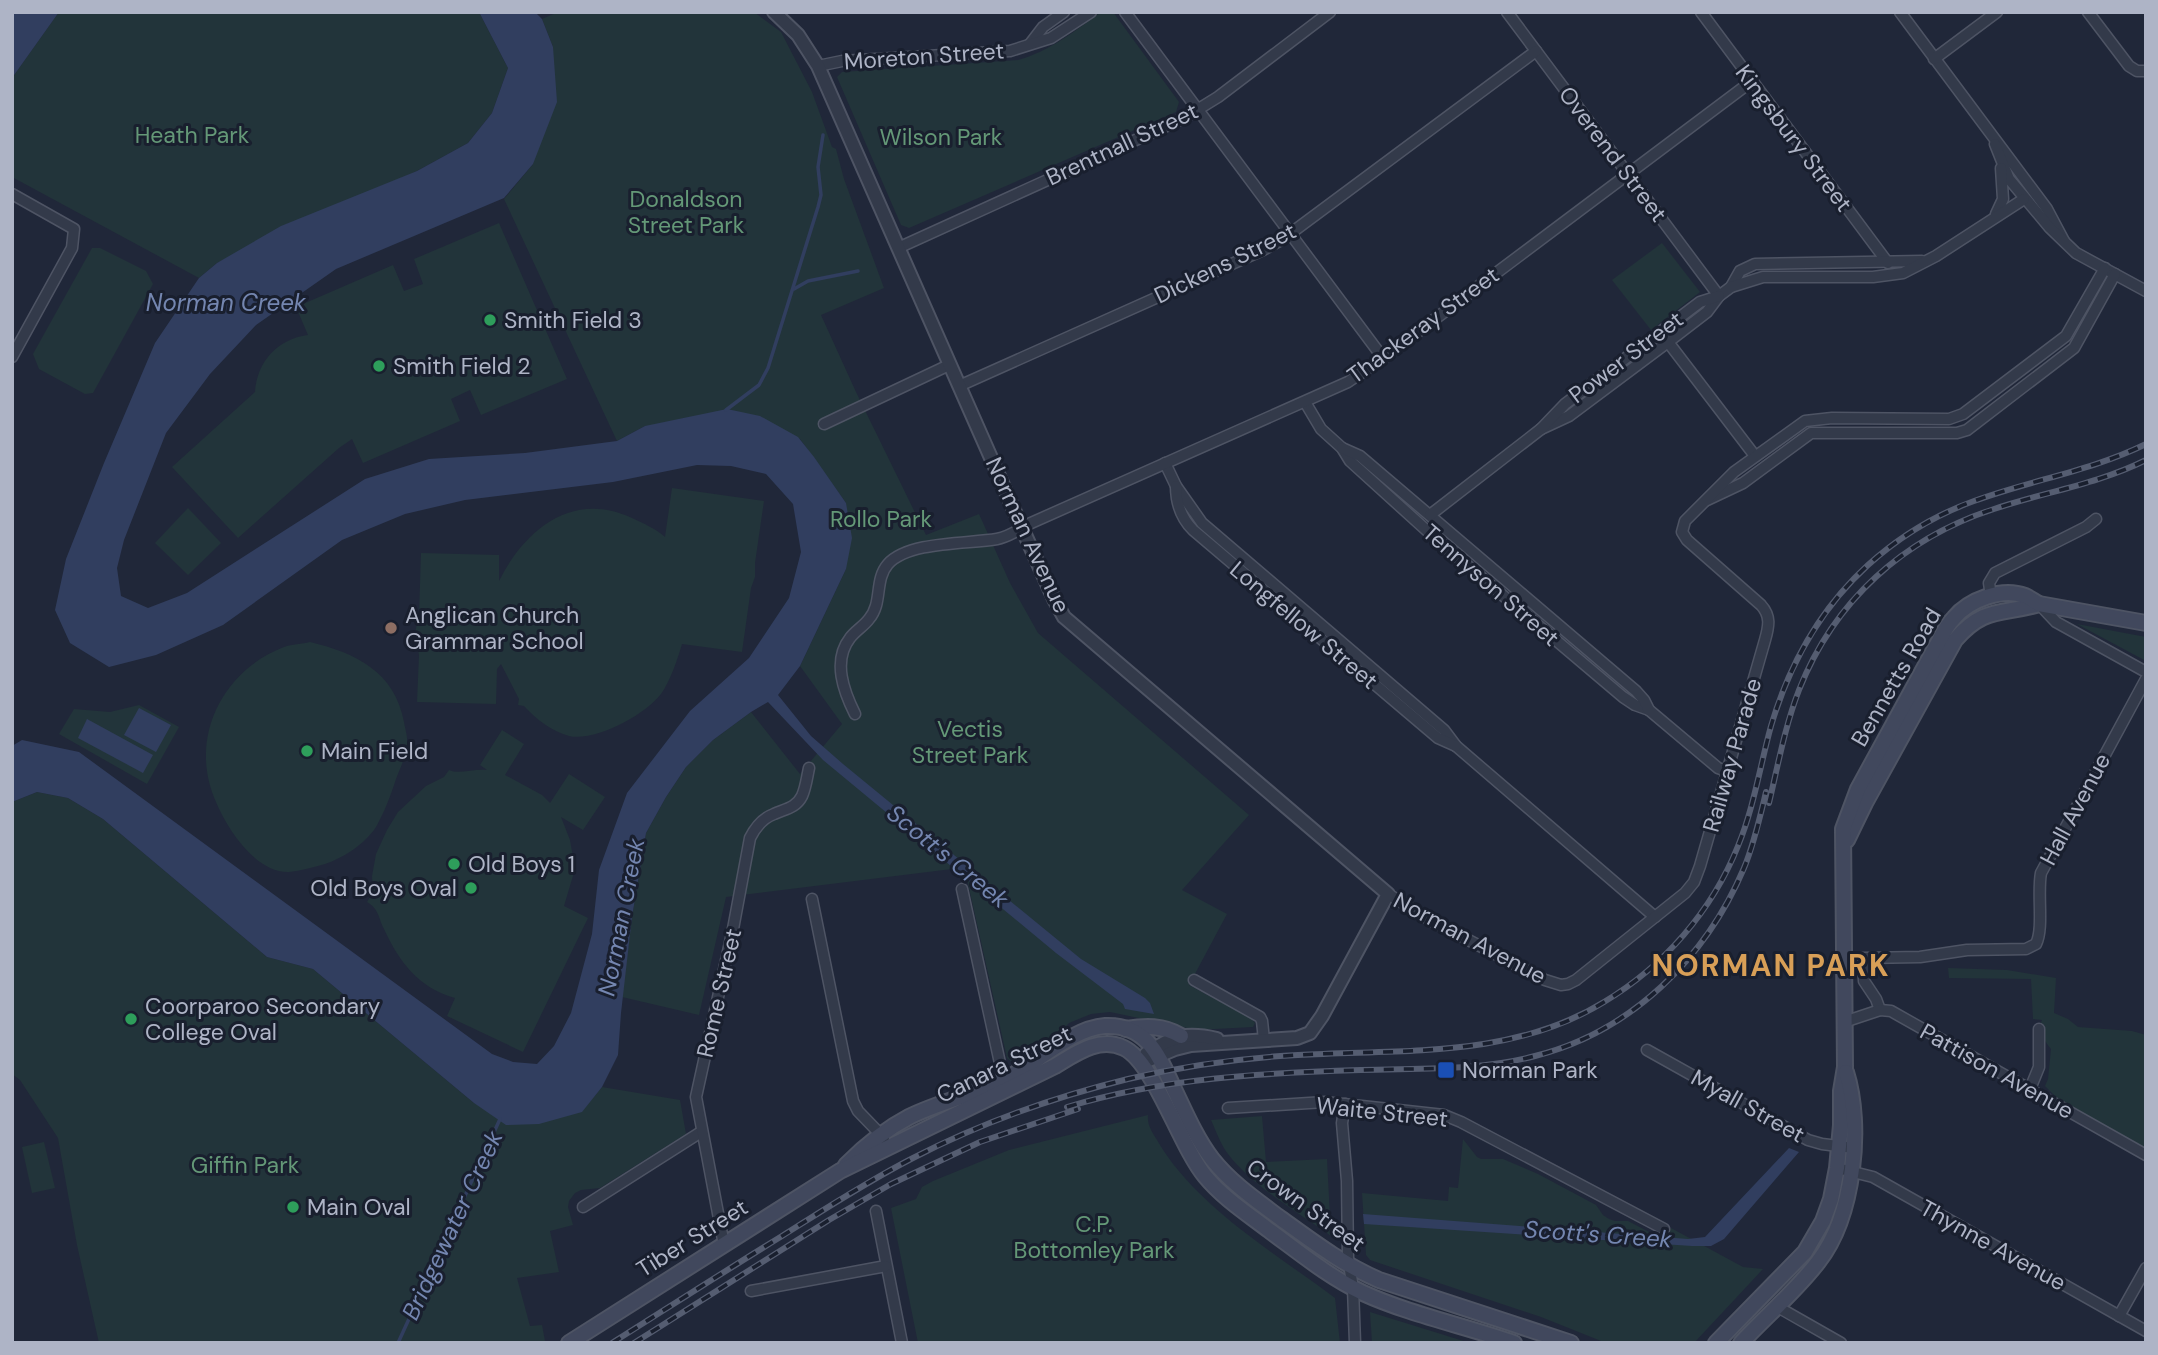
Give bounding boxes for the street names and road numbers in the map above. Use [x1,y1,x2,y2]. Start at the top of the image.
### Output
street label: Moreton Street [843,35,1005,77]
street label: Kingsbury Street [1729,58,1859,218]
street label: Overend Street [1552,80,1674,228]
street label: Brentnall Street [1041,96,1203,192]
street label: Dickens Street [1149,216,1301,310]
street label: Thackeray Street [1341,260,1505,390]
street label: Power Street [1563,304,1689,410]
street label: Norman Avenue [979,452,1077,618]
street label: Tennyson Street [1416,517,1566,653]
street label: Longfellow Street [1224,554,1384,696]
street label: Bennetts Road [1844,602,1948,752]
street label: Railway Parade [1696,675,1768,835]
street label: Hall Avenue [2033,748,2117,870]
street label: Norman Avenue [1389,885,1551,991]
street label: Rome Street [690,926,748,1060]
street label: Pattison Avenue [1915,1016,2079,1126]
street label: Canara Street [931,1018,1077,1110]
street label: Myall Street [1686,1062,1810,1150]
street label: Waite Street [1315,1090,1449,1134]
street label: Crown Street [1241,1152,1371,1258]
street label: Tiber Street [631,1192,753,1284]
street label: Thynne Avenue [1915,1193,2071,1297]

